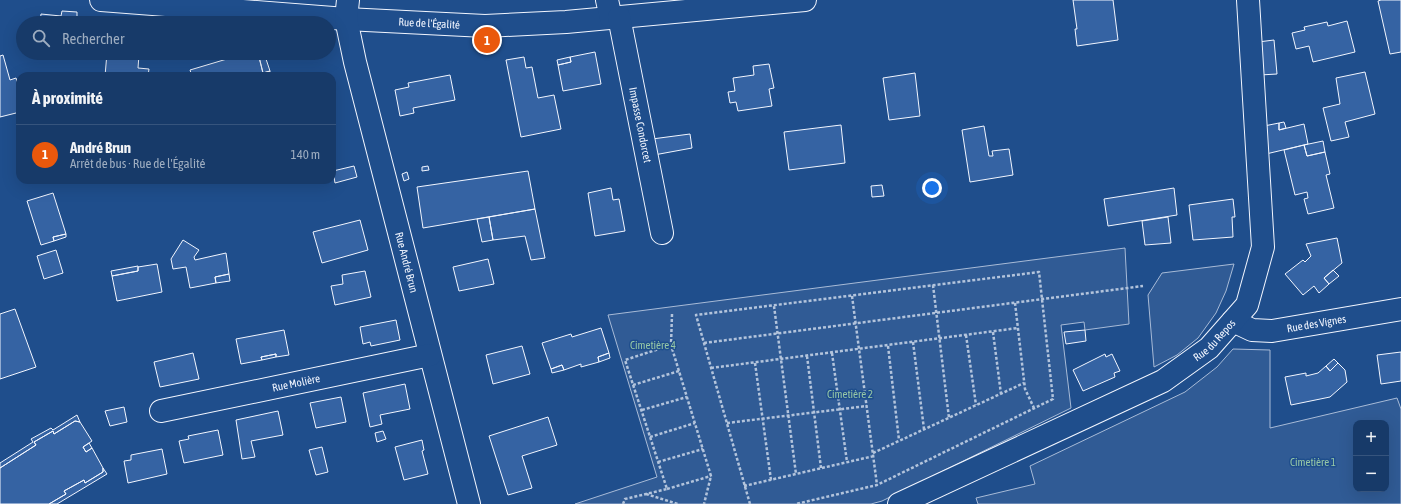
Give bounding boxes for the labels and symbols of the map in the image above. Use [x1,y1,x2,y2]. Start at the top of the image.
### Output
street label: Rue de l'Égalité [398,16,460,31]
pin: 1 [474,25,500,55]
street label: Impasse Condorcet [627,86,654,164]
your location [922,178,942,198]
street label: Rue André Brun [393,231,420,294]
street label: Rue des Vignes [1286,312,1347,334]
street label: Rue du Repos [1191,317,1238,363]
park label: Cimetière 4 [630,339,676,351]
street label: Rue Molière [271,372,321,394]
park label: Cimetière 2 [827,388,873,400]
park label: Cimetière 1 [1290,456,1336,468]

